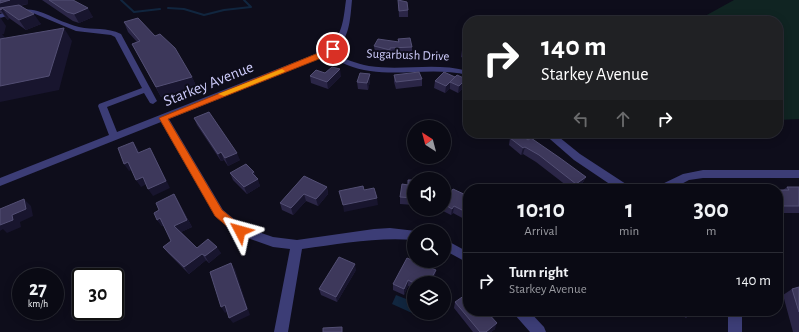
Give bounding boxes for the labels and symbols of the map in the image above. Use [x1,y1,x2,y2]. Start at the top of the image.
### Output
pin [316,32,350,66]
street label: Sugarbush Drive [366,48,450,63]
street label: Starkey Avenue [161,59,256,110]
north arrow [407,120,451,164]
position arrow [219,210,261,252]
speed limit sign: 30 [72,268,124,320]

